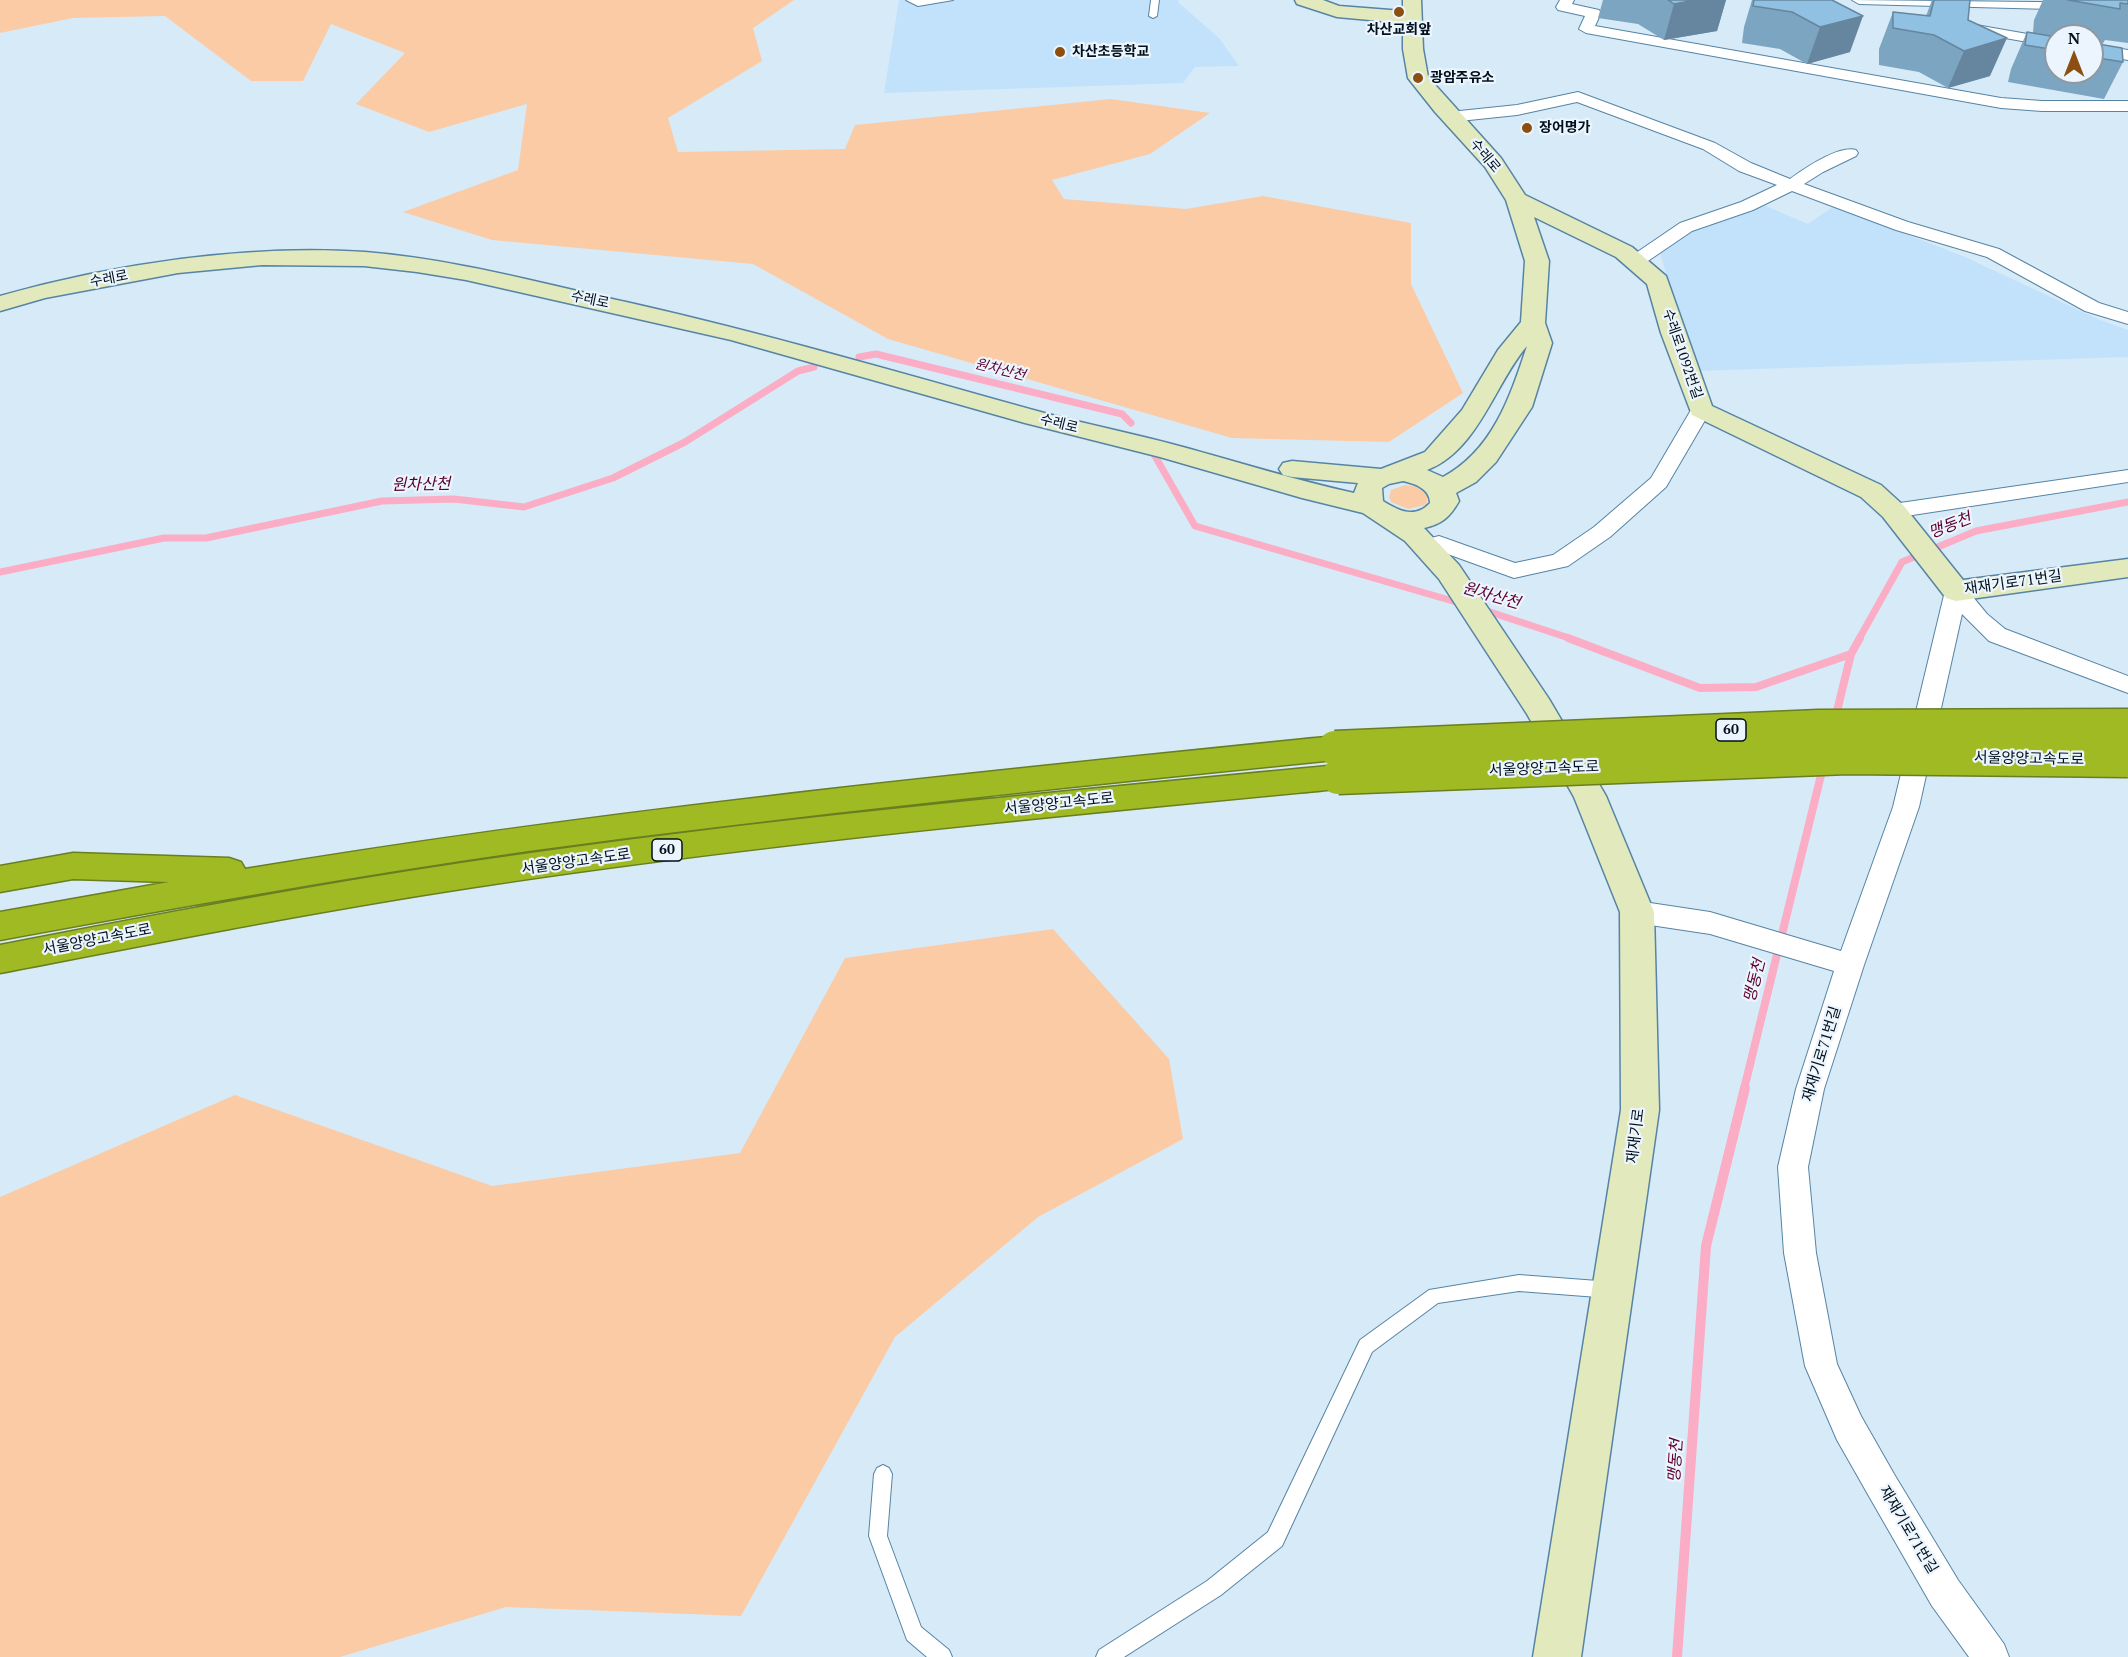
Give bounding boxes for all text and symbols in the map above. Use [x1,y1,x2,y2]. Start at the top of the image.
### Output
marker: 차산교회앞 [1392,5,1406,19]
place label: 차산교회앞 [1367,22,1431,38]
north arrow [2044,24,2104,84]
text: N [2068,27,2080,49]
place label: 차산초등학교 [1072,44,1149,60]
marker: 차산초등학교 [1053,45,1067,59]
place label: 광암주유소 [1430,70,1494,86]
marker: 광암주유소 [1411,71,1425,85]
place label: 장어명가 [1539,120,1591,136]
marker: 장어명가 [1520,121,1534,135]
street label: 수레로 [1466,136,1504,176]
street label: 수레로 [88,267,130,291]
street label: 수레로 [569,288,611,312]
street label: 수레로1092번길 [1659,307,1705,401]
water label: 원차산천 [973,356,1027,384]
street label: 수레로 [1038,411,1080,437]
water label: 원차산천 [391,475,451,495]
water label: 맹동천 [1926,509,1974,543]
street label: 재재기로71번길 [1963,567,2063,599]
water label: 원차산천 [1460,579,1522,613]
road number: 60 [1716,719,1746,741]
street label: 서울양양고속도로 [1974,749,2084,769]
street label: 서울양양고속도로 [1489,758,1599,780]
street label: 서울양양고속도로 [1003,789,1115,819]
road number: 60 [652,839,682,861]
street label: 서울양양고속도로 [520,845,632,879]
street label: 서울양양고속도로 [41,921,153,959]
water label: 맹동천 [1740,957,1770,1005]
street label: 재재기로71번길 [1799,1004,1845,1104]
street label: 재재기로 [1624,1108,1648,1164]
water label: 맹동천 [1665,1438,1687,1484]
street label: 재재기로71번길 [1875,1483,1941,1577]

